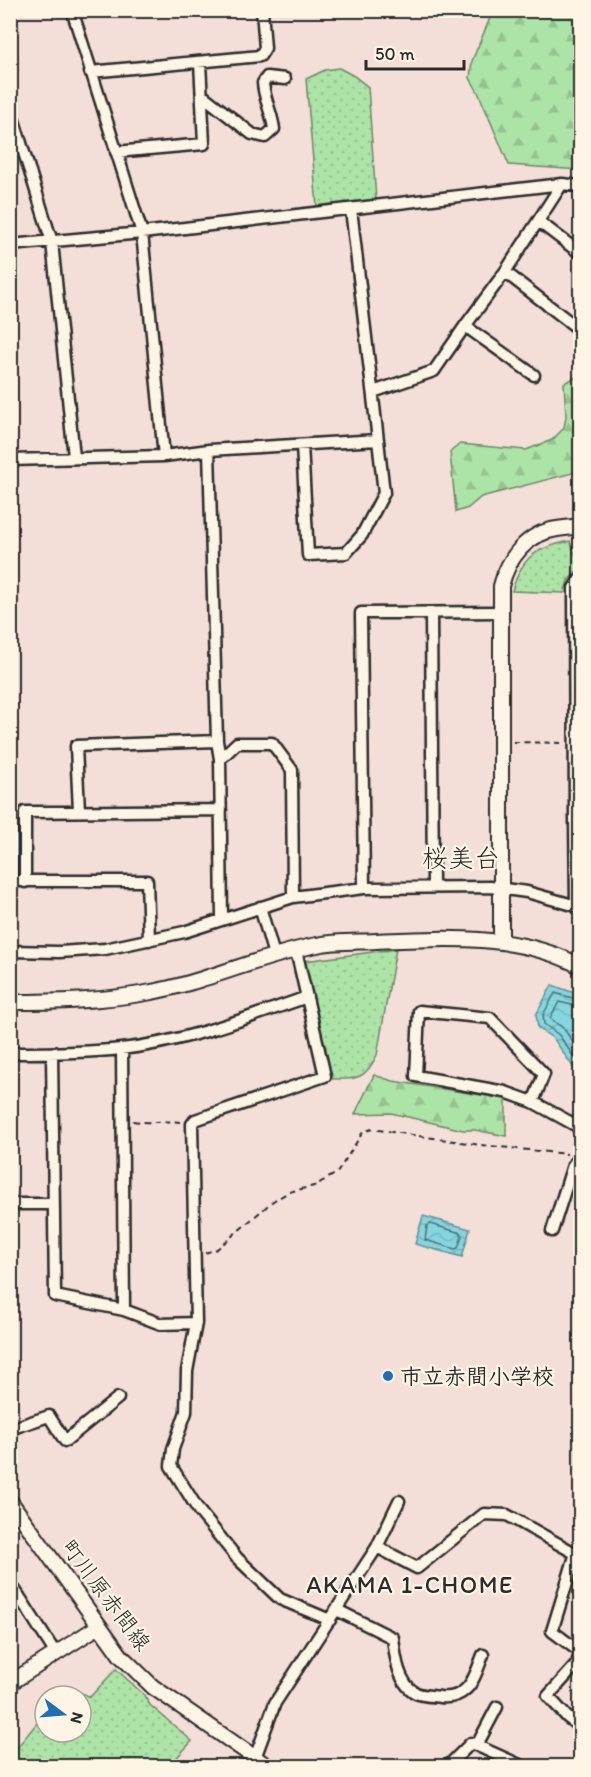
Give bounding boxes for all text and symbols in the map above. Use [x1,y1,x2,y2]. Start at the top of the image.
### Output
scale bar [366,33,464,71]
text: 50 m [375,43,415,65]
district label: 桜美台 [422,842,500,874]
place label: 市立赤間小学校 [400,1363,554,1390]
marker: 市立赤間小学校 [381,1369,395,1383]
street label: 町川原赤間線 [55,1534,157,1656]
district label: AKAMA 1-CHOME [306,1570,514,1599]
north arrow [33,1684,93,1744]
text: N [66,1710,88,1726]

